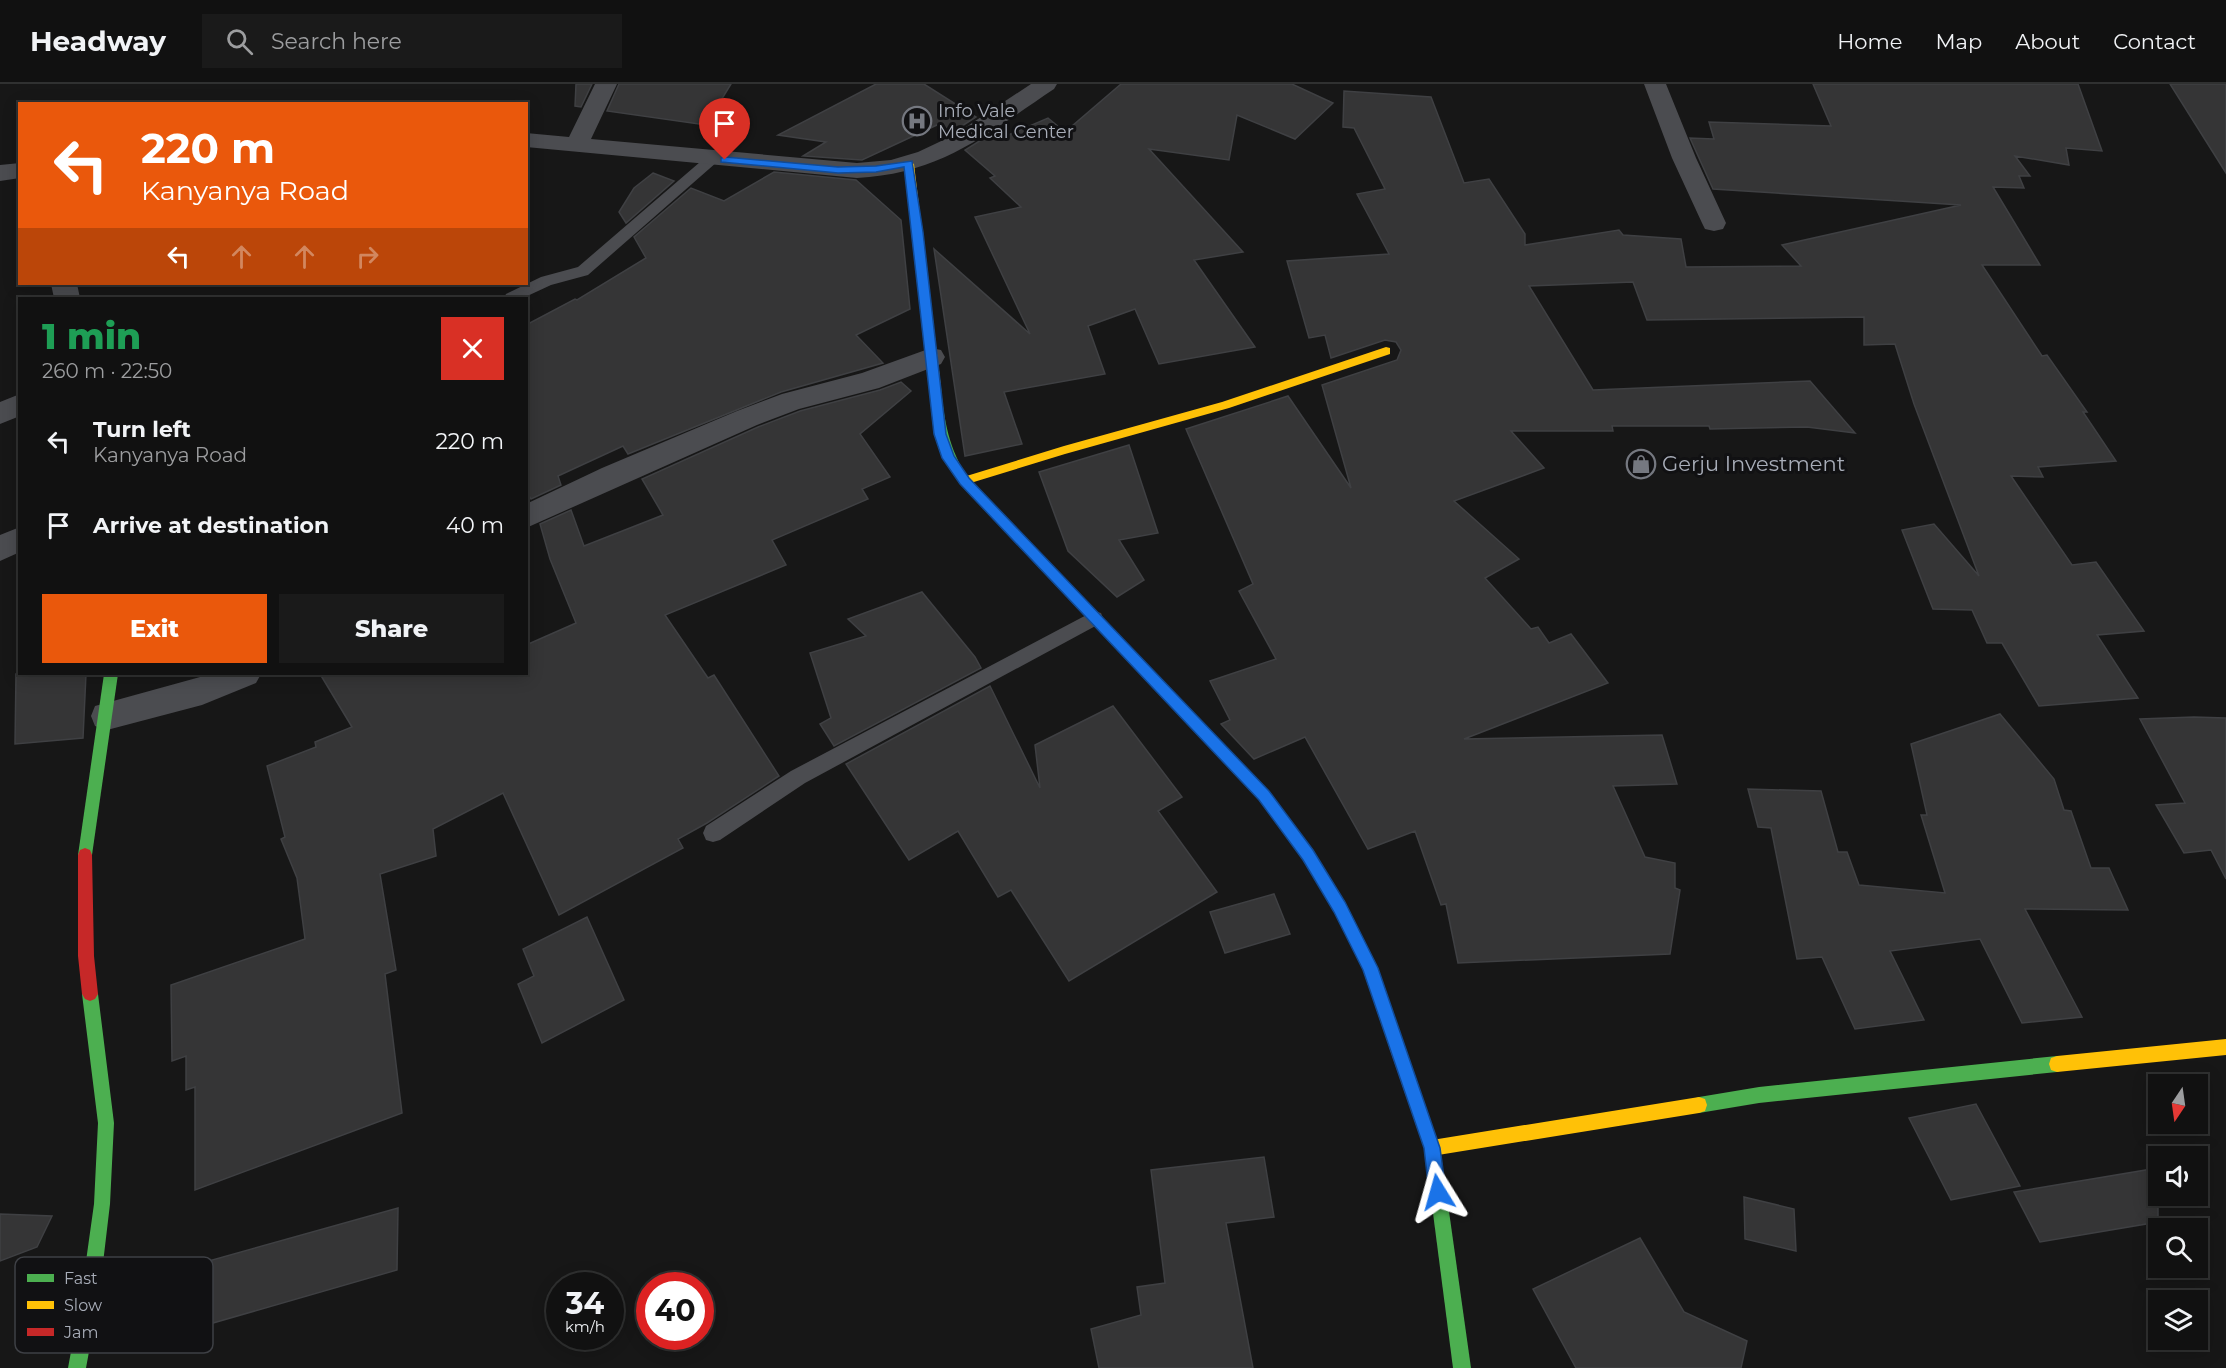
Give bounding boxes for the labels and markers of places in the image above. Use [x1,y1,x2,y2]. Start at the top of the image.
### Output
pin [699,98,750,160]
place label: Info Vale Medical Center [938,100,1074,143]
hospital icon: Info Vale Medical Center [901,105,933,137]
shop icon: Gerju Investment [1625,448,1657,480]
place label: Gerju Investment [1662,451,1845,476]

